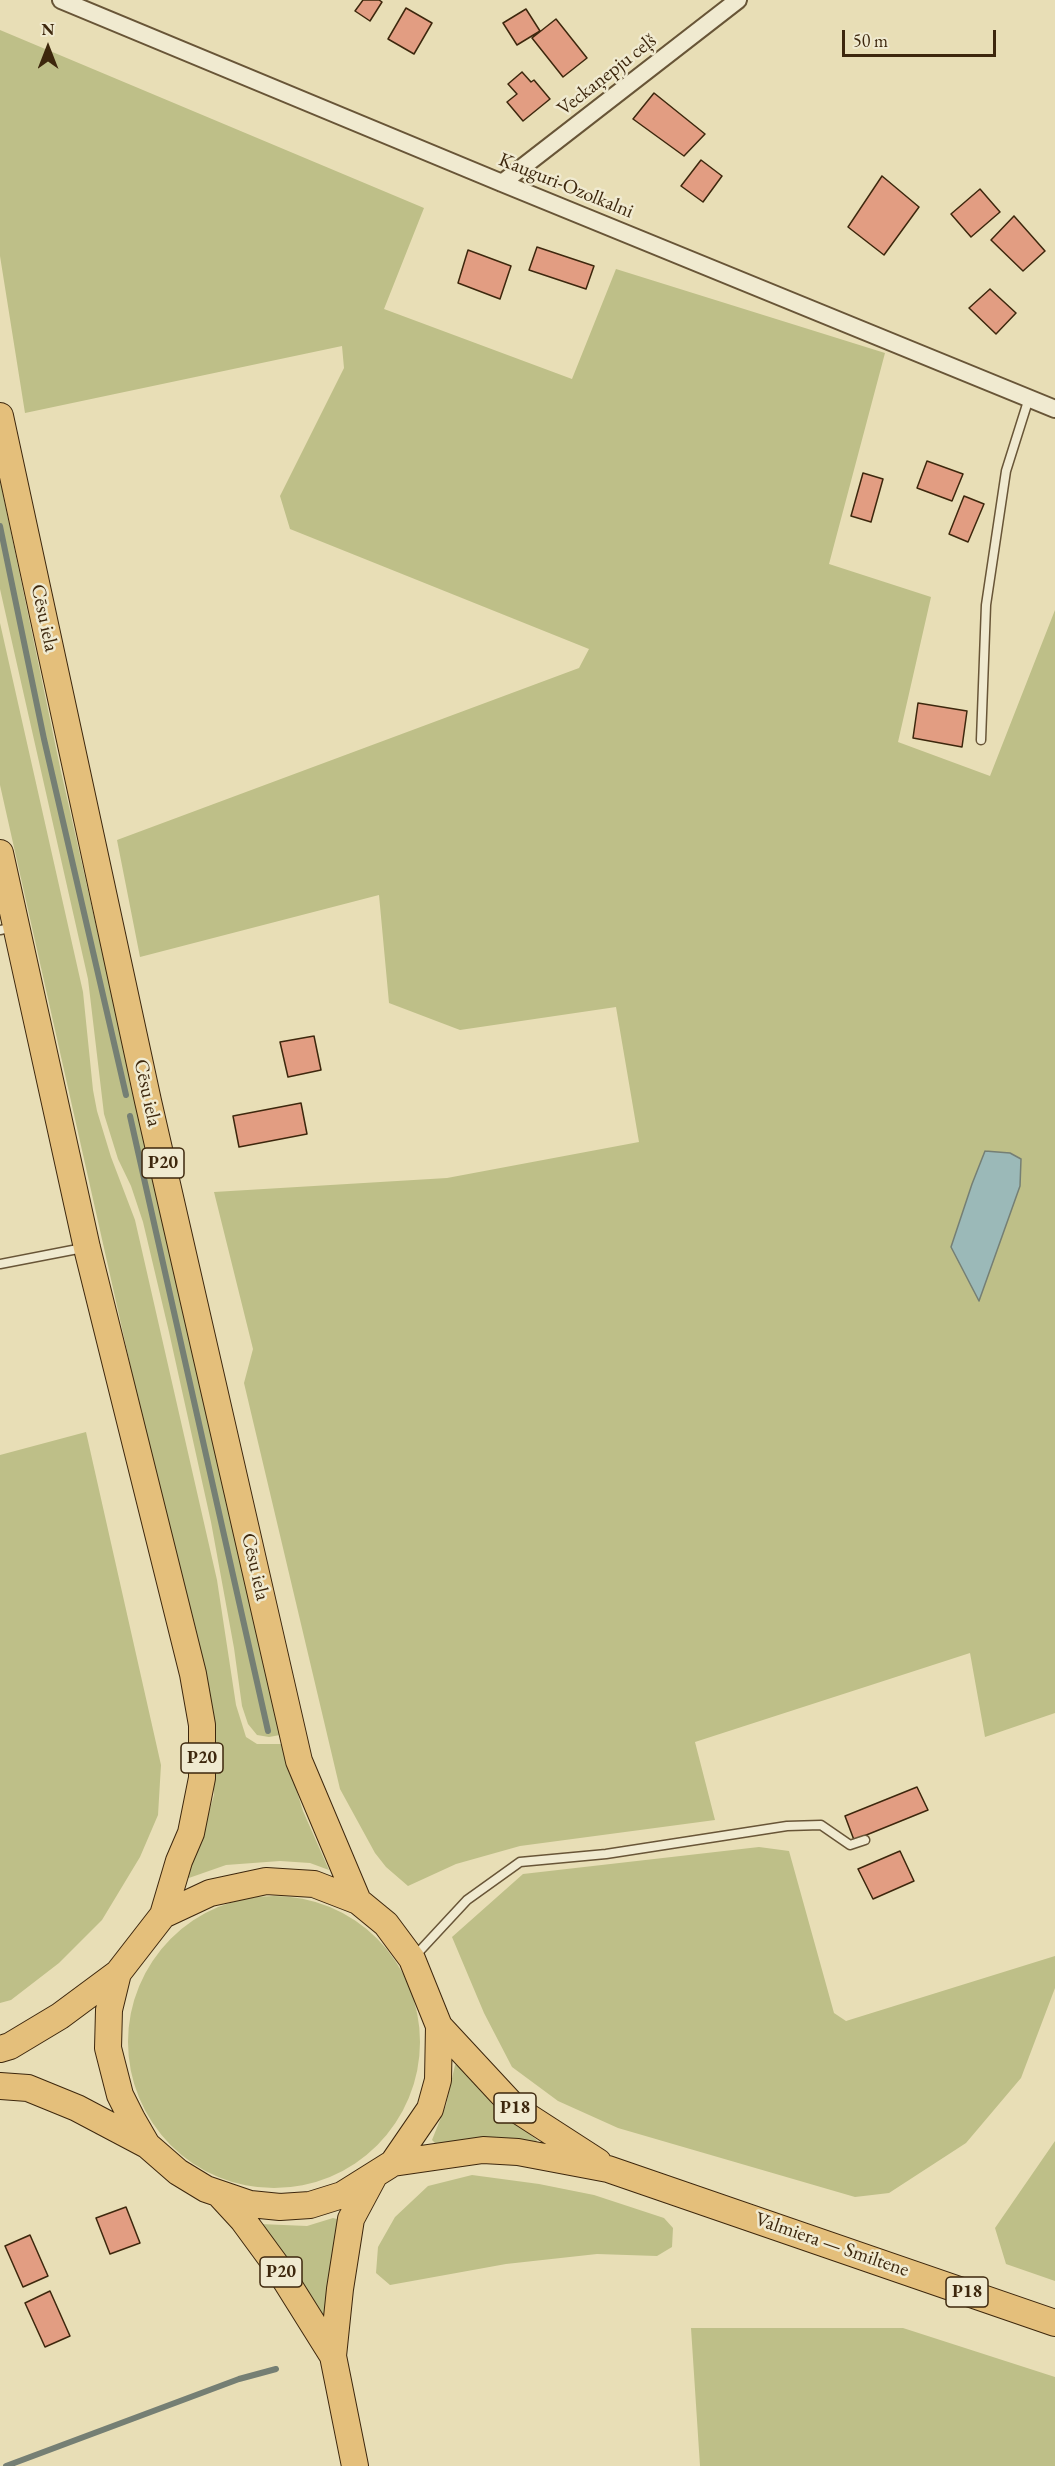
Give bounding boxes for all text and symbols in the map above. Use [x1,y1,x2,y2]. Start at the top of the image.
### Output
north arrow [18,18,78,78]
scale bar [845,18,1000,56]
text: N [42,19,54,40]
street label: Veckaņepju ceļš [553,29,661,121]
text: 50 m [853,29,888,52]
street label: Kauguri-Ozolkalni [495,148,637,224]
street label: Cēsu iela [25,582,63,654]
street label: Cēsu iela [128,1057,166,1129]
road number: P20 [142,1148,184,1178]
street label: Cēsu iela [236,1531,274,1603]
road number: P20 [181,1743,223,1773]
road number: P18 [494,2093,536,2123]
street label: Valmiera — Smiltene [752,2207,912,2283]
road number: P20 [260,2257,302,2287]
road number: P18 [946,2277,988,2307]

